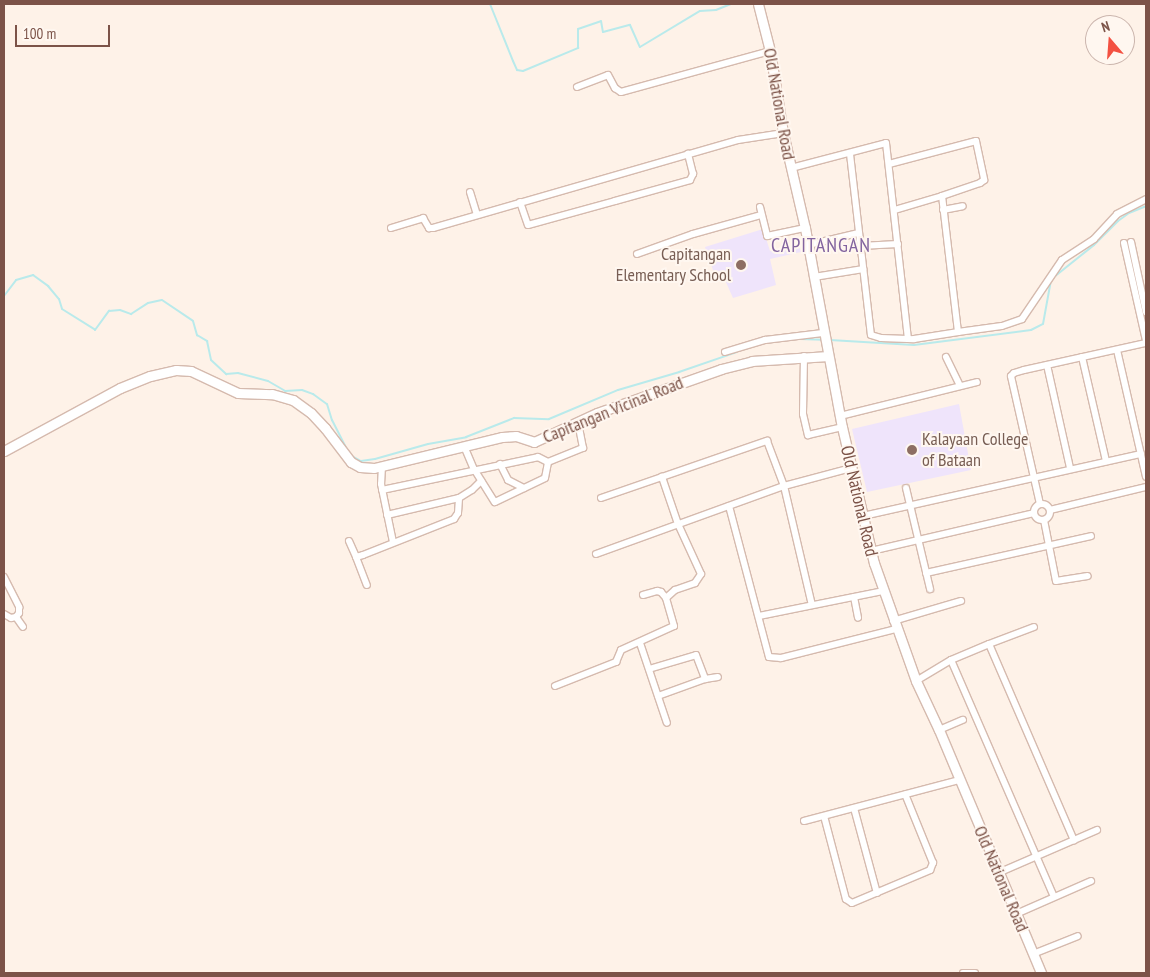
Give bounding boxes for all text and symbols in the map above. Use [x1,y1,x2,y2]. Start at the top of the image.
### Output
scale bar [18,15,112,47]
north arrow [1085,15,1135,65]
text: N [1099,17,1112,36]
text: 100 m [23,24,56,43]
street label: Old National Road [759,46,799,162]
district label: CAPITANGAN [770,233,872,257]
place label: Capitangan Elementary School [615,244,731,286]
marker: Capitangan Elementary School [735,259,747,271]
street label: Capitangan Vicinal Road [539,372,687,448]
place label: Kalayaan College of Bataan [922,429,1028,472]
street label: Old National Road [836,444,882,558]
marker: Kalayaan College of Bataan [906,444,918,456]
street label: Old National Road [969,823,1033,935]

